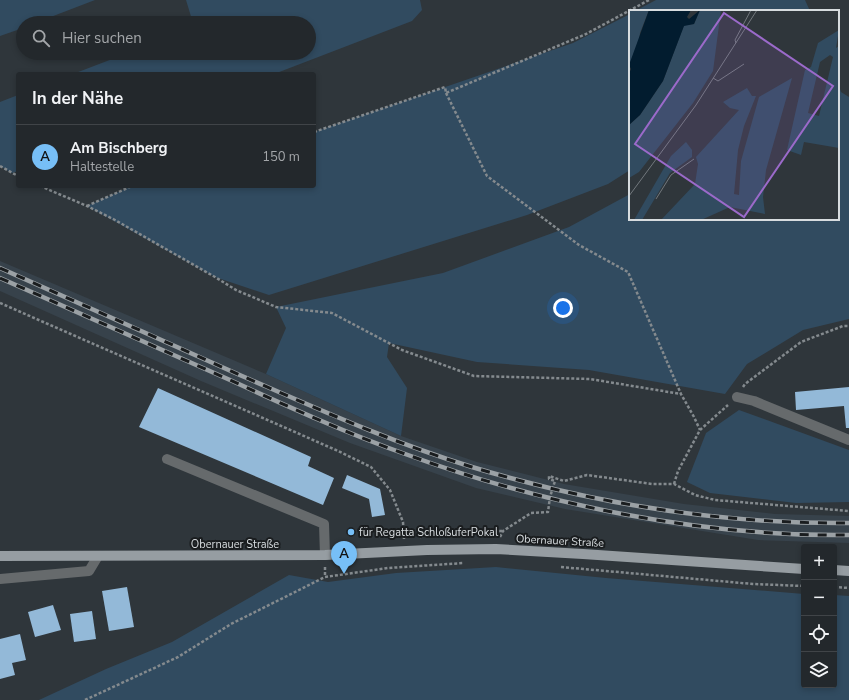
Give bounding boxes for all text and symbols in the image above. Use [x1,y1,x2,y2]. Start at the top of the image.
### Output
inset map [629,10,839,220]
search box [16,16,316,60]
icon: search [30,27,52,49]
text: Hier suchen [62,28,142,48]
text: In der Nähe [32,87,123,110]
text: Am Bischberg [70,138,168,158]
text: A [40,148,50,166]
text: 150 m [262,148,300,166]
text: Haltestelle [70,158,134,176]
your location [553,298,573,318]
place label: für Regatta SchloßuferPokal [359,525,499,540]
marker: für Regatta SchloßuferPokal [346,527,356,537]
street label: Obernauer Straße [515,531,605,551]
street label: Obernauer Straße [191,537,279,552]
pin: A [331,541,357,574]
map controls [801,544,837,688]
button: + [801,544,837,580]
button: − [801,580,837,616]
button: locate [801,616,837,652]
button: layers [801,652,837,688]

